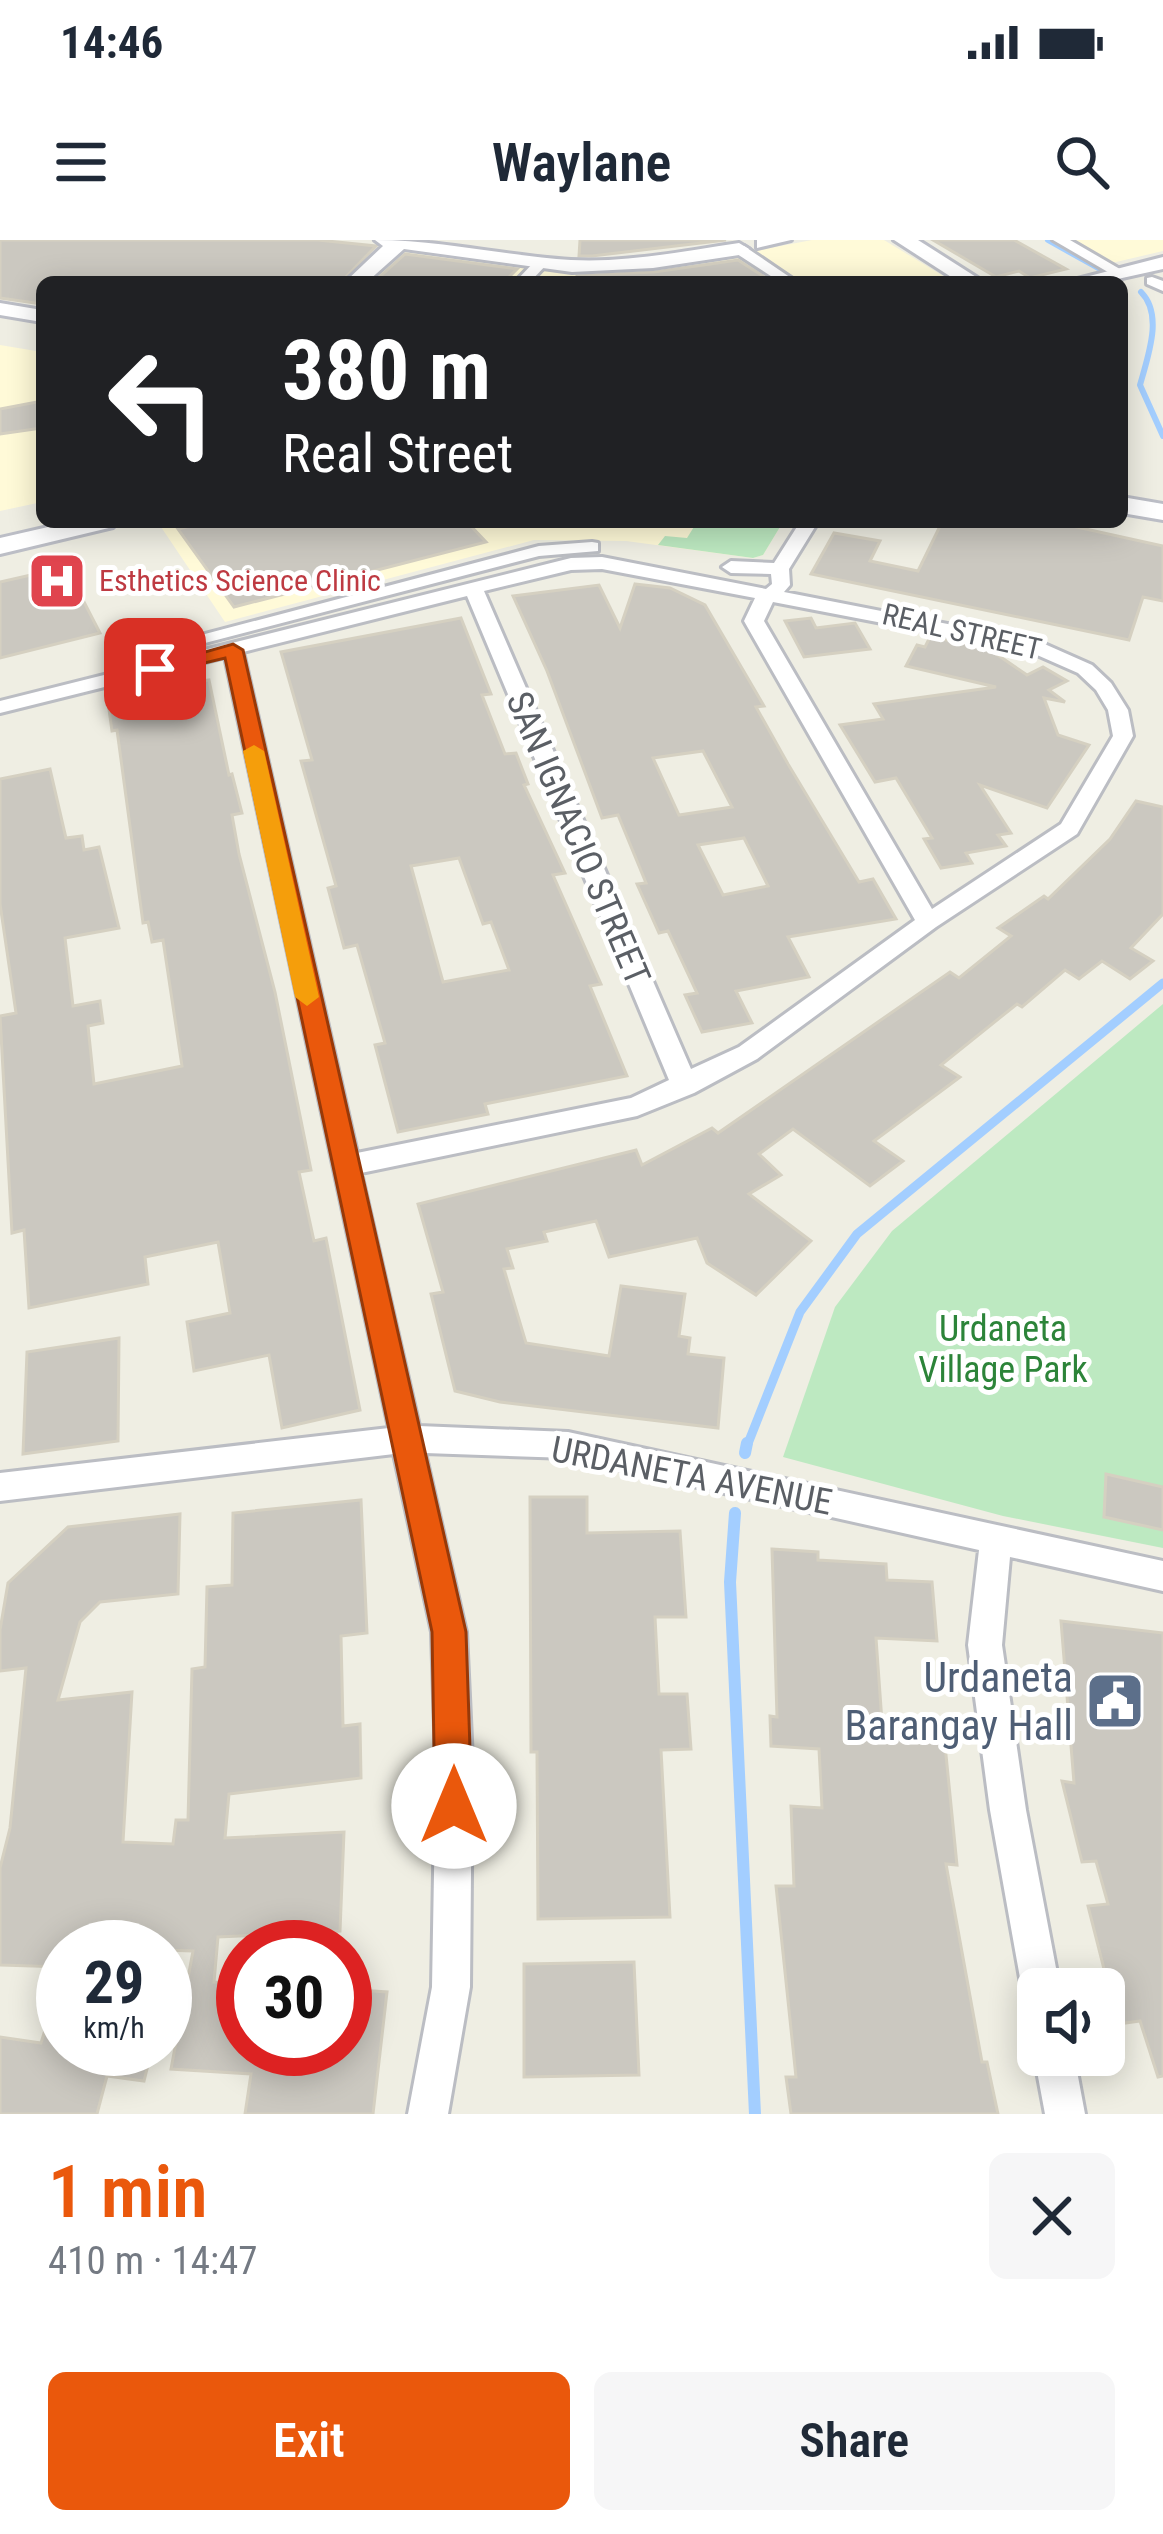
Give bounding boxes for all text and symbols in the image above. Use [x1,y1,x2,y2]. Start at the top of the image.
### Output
text: 14:46 [60,16,163,69]
icon: menu [48,129,114,195]
icon: search [1049,129,1115,195]
text: Waylane [492,131,671,194]
text: 380 m [282,321,491,420]
icon: left [84,324,240,480]
text: Real Street [282,422,513,485]
hospital icon: Esthetics Science Clinic [26,550,88,612]
place label: Esthetics Science Clinic [99,563,381,598]
street label: REAL STREET [879,596,1045,667]
pin [104,618,206,720]
icon: arrive [122,636,188,702]
street label: SAN IGNACIO STREET [497,686,659,991]
park label: Urdaneta Village Park [918,1308,1088,1391]
street label: URDANETA AVENUE [548,1428,836,1524]
place label: Urdaneta Barangay Hall [844,1653,1073,1750]
public building icon: Urdaneta Barangay Hall [1084,1670,1146,1732]
position arrow [391,1743,517,1869]
speed limit sign: 30 [216,1920,372,2076]
text: 29 [84,1947,144,2018]
map controls [1017,1968,1125,2076]
button: sound [1017,1968,1125,2076]
text: km/h [83,2010,145,2045]
text: 1 min [48,2150,207,2235]
button: close [989,2153,1115,2279]
text: 410 m · 14:47 [48,2238,258,2284]
button: Exit [48,2372,570,2510]
button: Share [594,2372,1115,2510]

